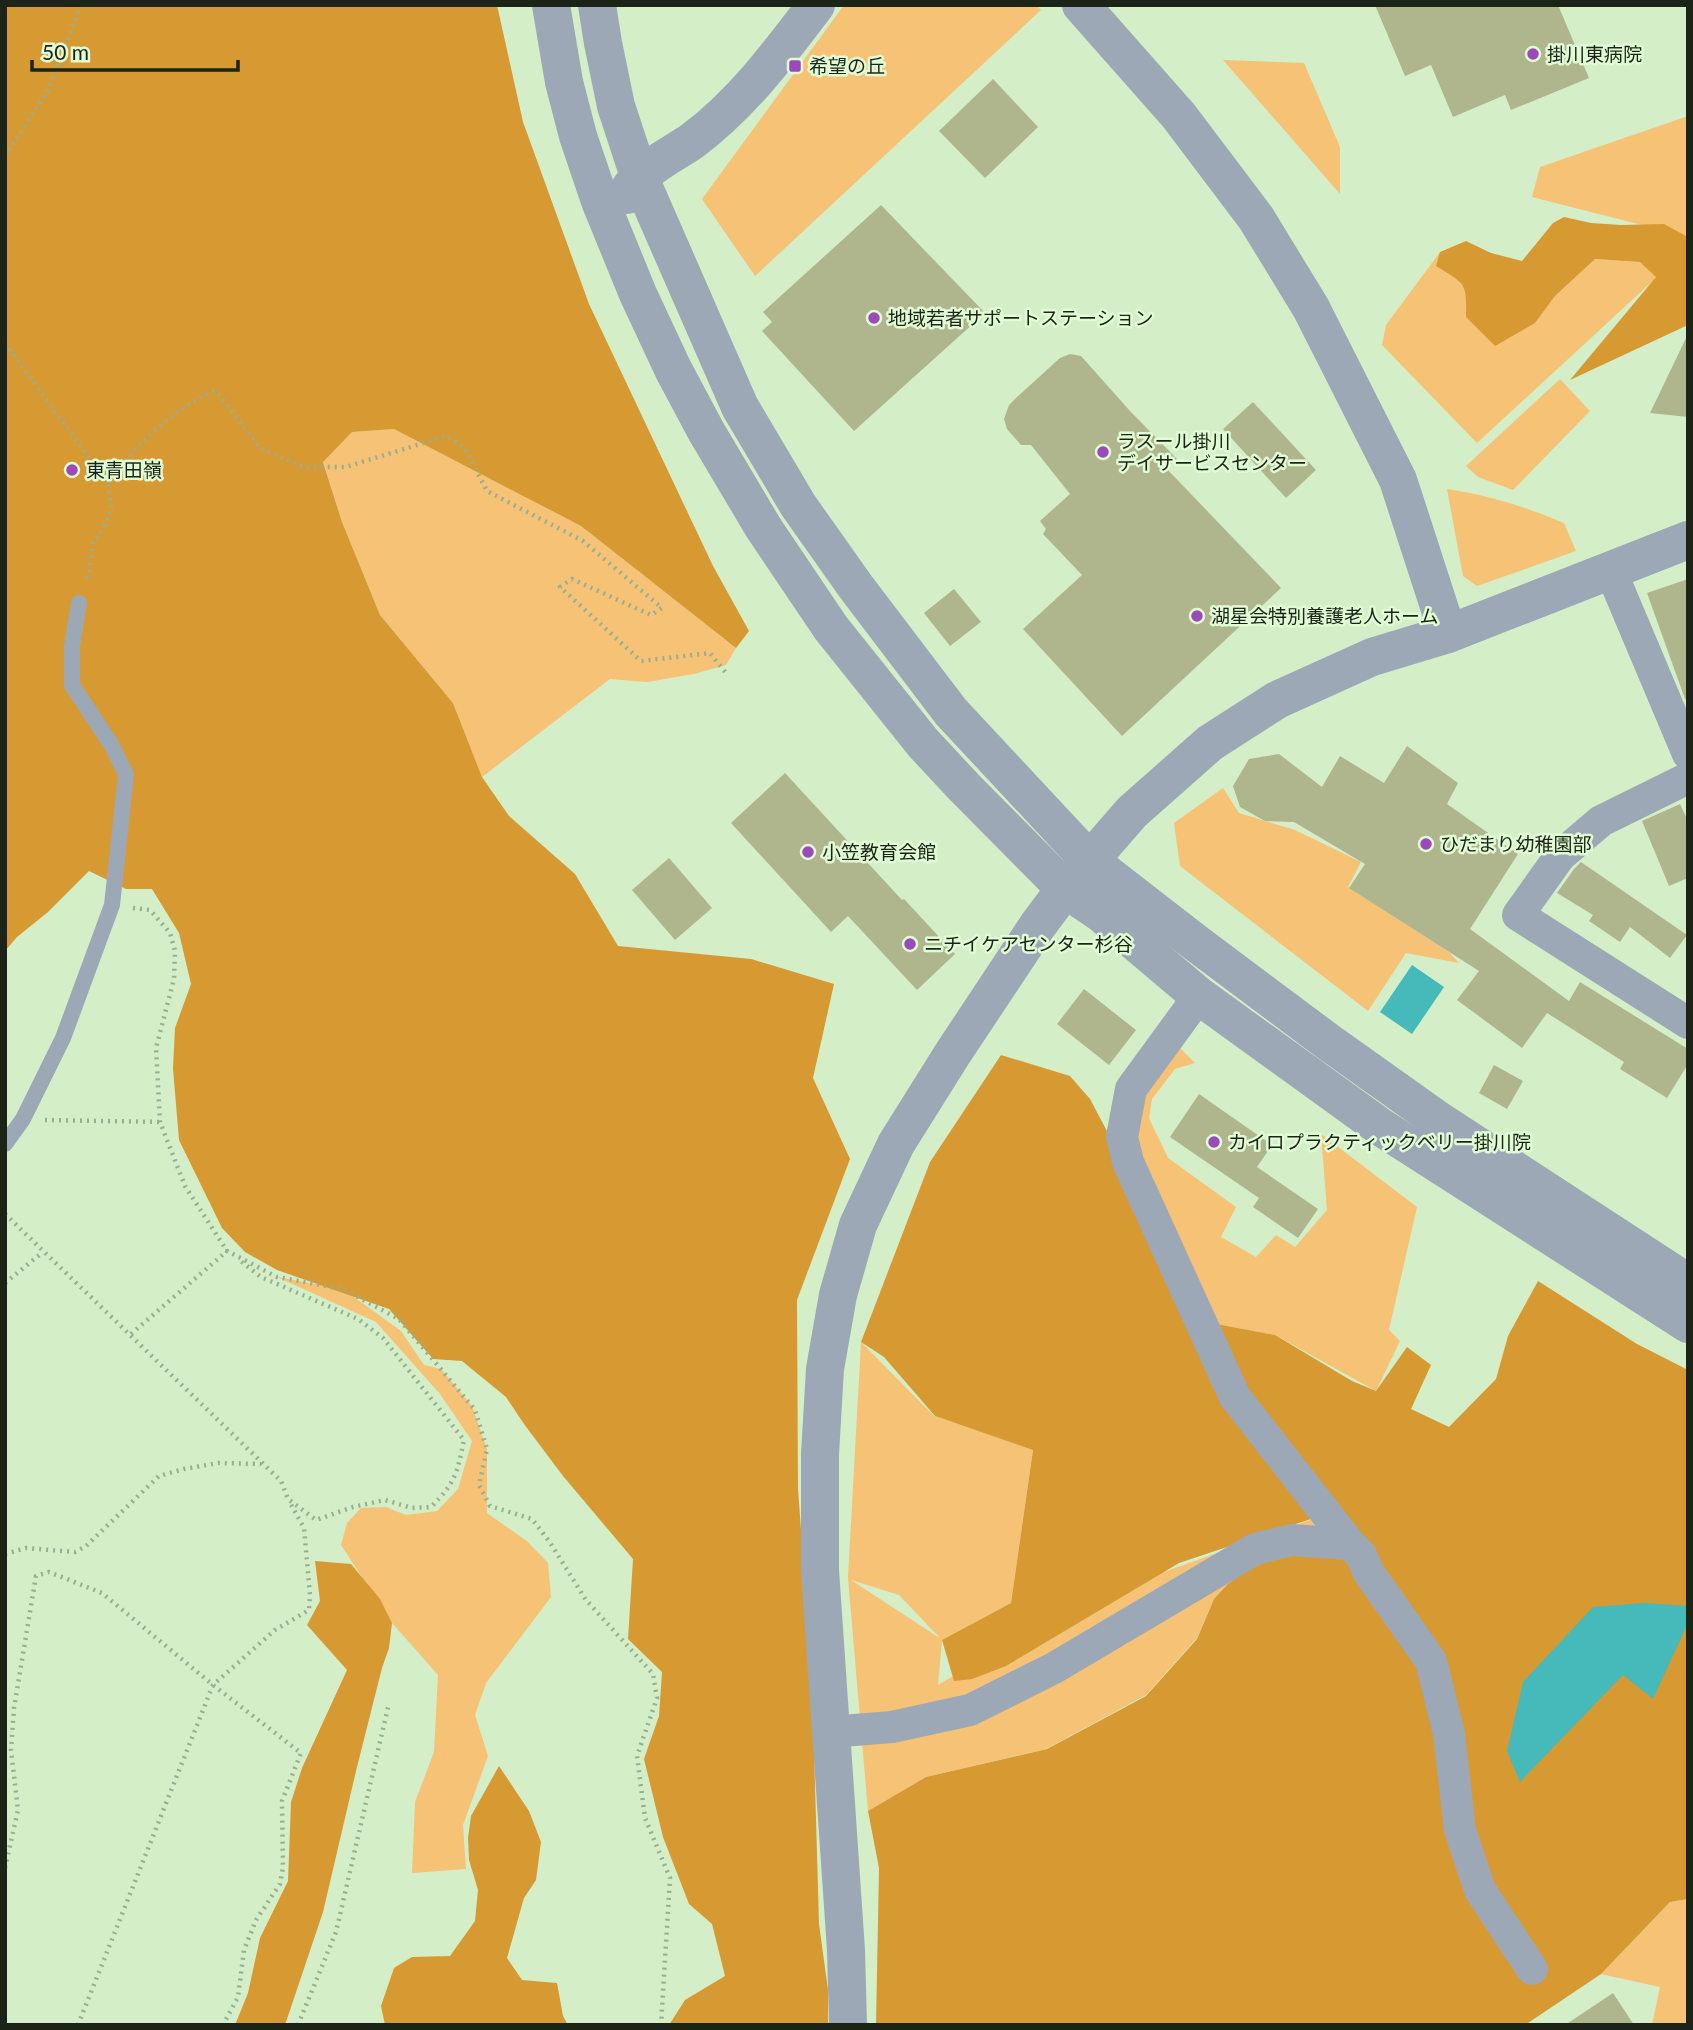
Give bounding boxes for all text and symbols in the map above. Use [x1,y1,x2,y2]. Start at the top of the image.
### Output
scale bar [32,28,238,72]
text: 50 m [42,39,89,64]
place label: 掛川東病院 [1547,42,1642,65]
marker: 掛川東病院 [1525,46,1541,62]
place label: 希望の丘 [809,54,885,77]
marker: 希望の丘 [787,58,803,74]
place label: 地域若者サポートステーション [888,306,1154,329]
marker: 地域若者サポートステーション [866,310,882,326]
place label: ラスール掛川 デイサービスセンター [1117,429,1307,474]
marker: ラスール掛川 デイサービスセンター [1095,444,1111,460]
place label: 東青田嶺 [86,458,162,481]
marker: 東青田嶺 [64,462,80,478]
place label: 湖星会特別養護老人ホーム [1211,604,1438,627]
marker: 湖星会特別養護老人ホーム [1189,608,1205,624]
place label: ひだまり幼稚園部 [1440,832,1592,855]
marker: ひだまり幼稚園部 [1418,836,1434,852]
place label: 小笠教育会館 [822,840,936,863]
marker: 小笠教育会館 [800,844,816,860]
place label: ニチイケアセンター杉谷 [924,932,1133,955]
marker: ニチイケアセンター杉谷 [902,936,918,952]
place label: カイロプラクティックベリー掛川院 [1228,1130,1531,1153]
marker: カイロプラクティックベリー掛川院 [1206,1134,1222,1150]

